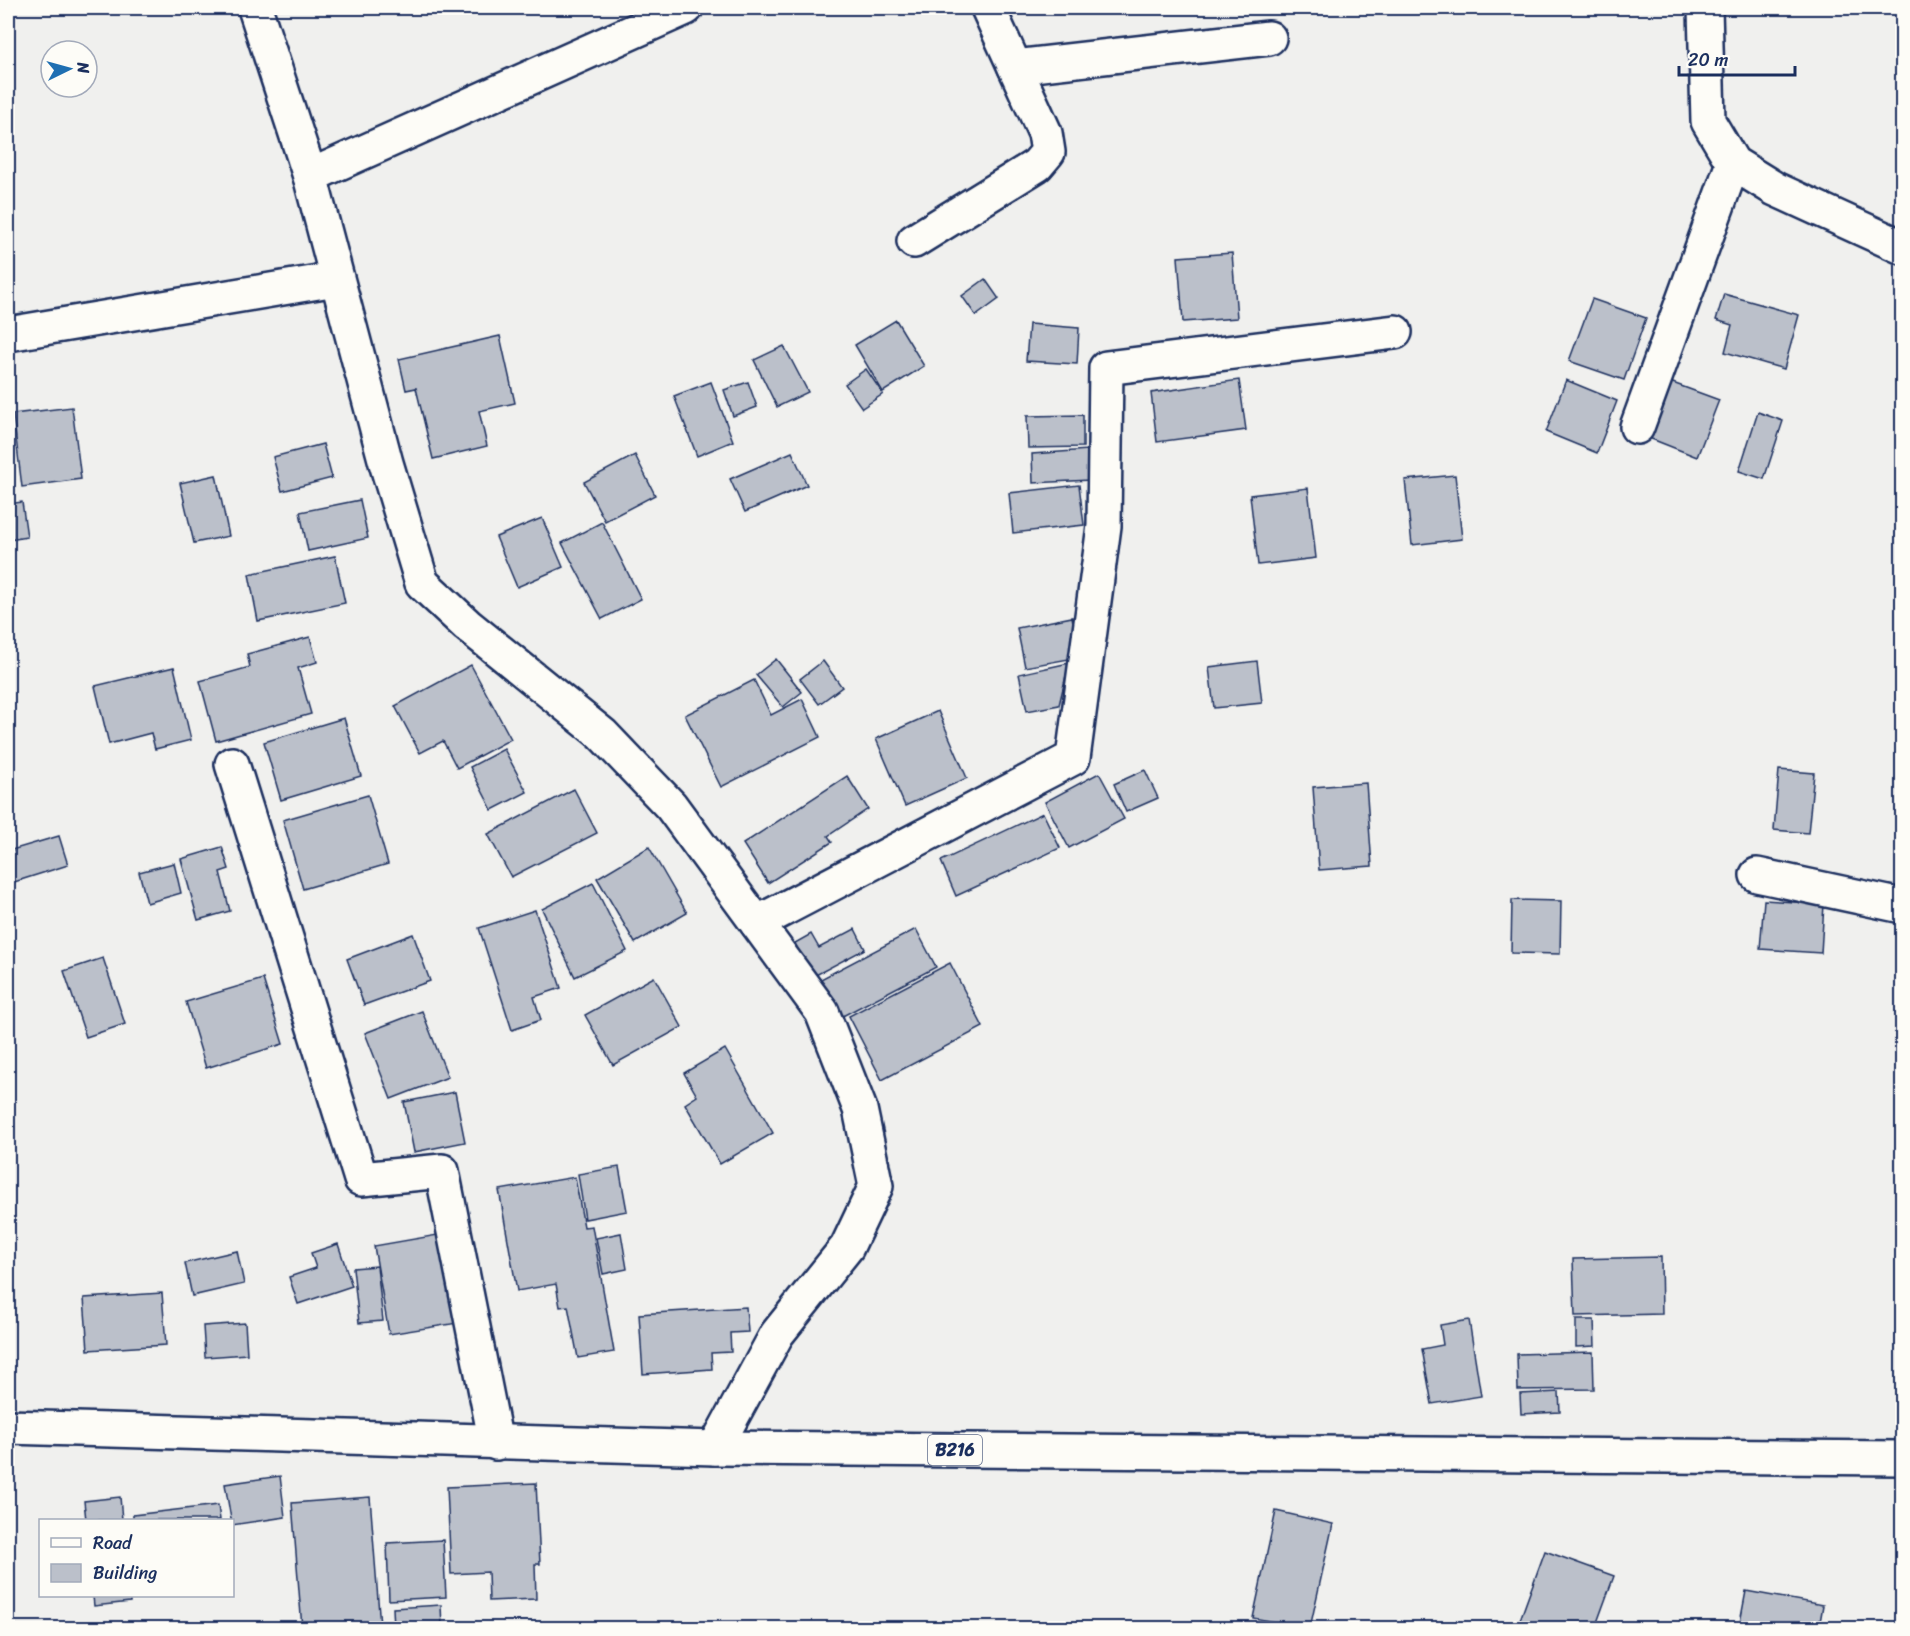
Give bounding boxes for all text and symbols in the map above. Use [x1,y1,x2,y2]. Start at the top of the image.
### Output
north arrow [39,39,99,99]
scale bar [1679,39,1794,77]
text: 20 m [1688,44,1728,76]
text: N [68,60,98,75]
road number: B216 [928,1435,982,1465]
legend [39,1519,234,1597]
text: Road [93,1527,133,1559]
text: Building [93,1557,157,1589]

